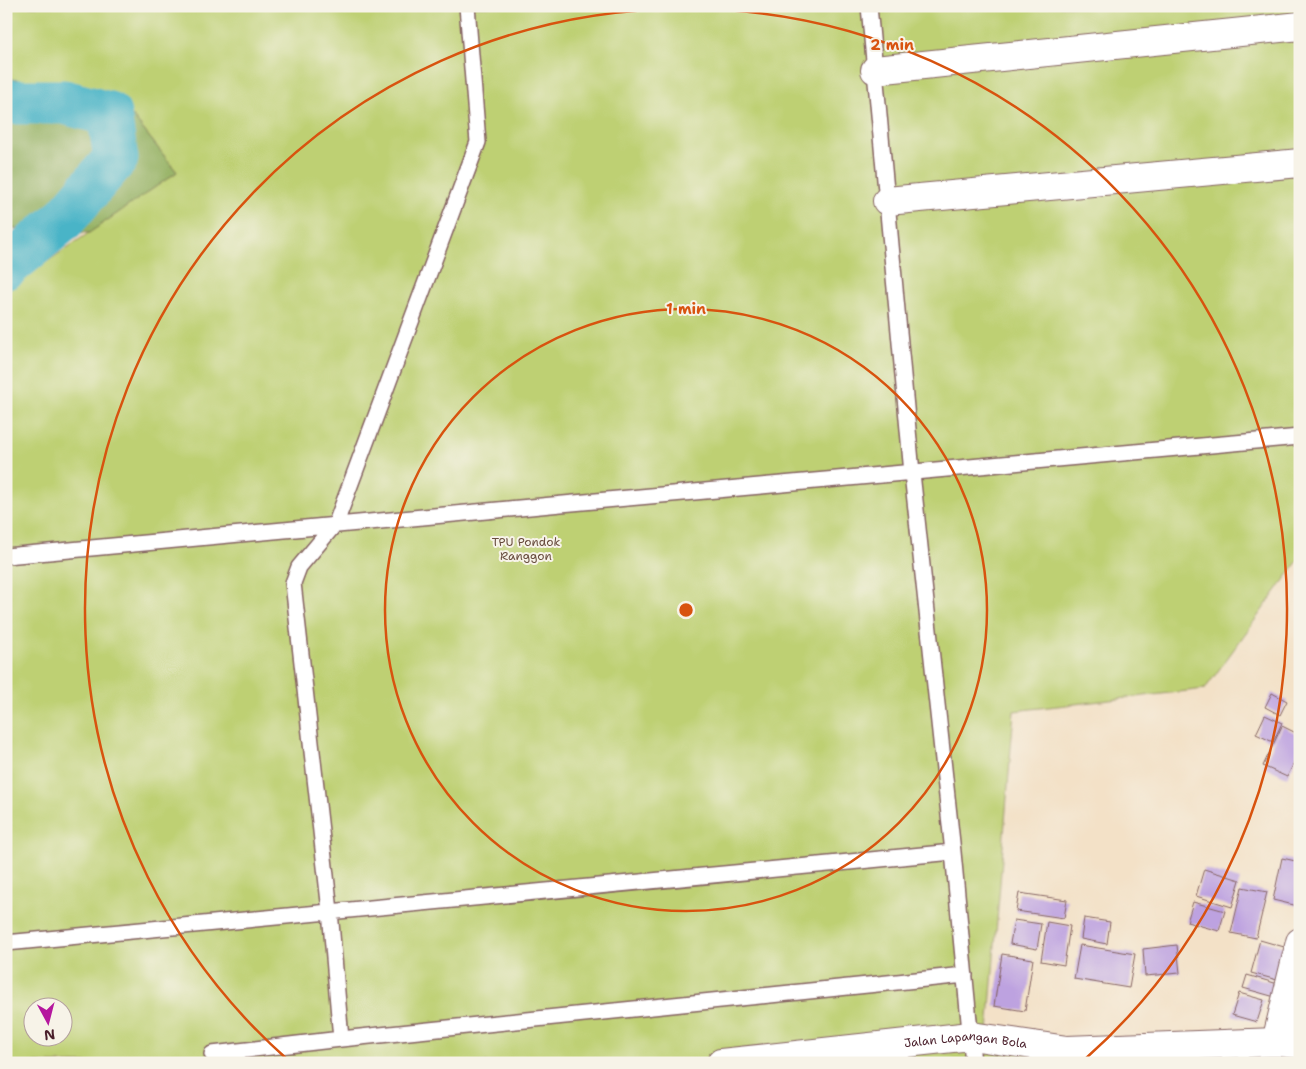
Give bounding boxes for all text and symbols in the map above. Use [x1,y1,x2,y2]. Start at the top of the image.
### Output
text: 2 min [870,35,914,55]
text: 1 min [666,299,706,319]
park label: TPU Pondok Ranggon [492,534,560,564]
centre of rings [677,601,695,619]
north arrow [22,996,72,1046]
text: N [43,1025,56,1045]
street label: Jalan Lapangan Bola [903,1028,1029,1052]

